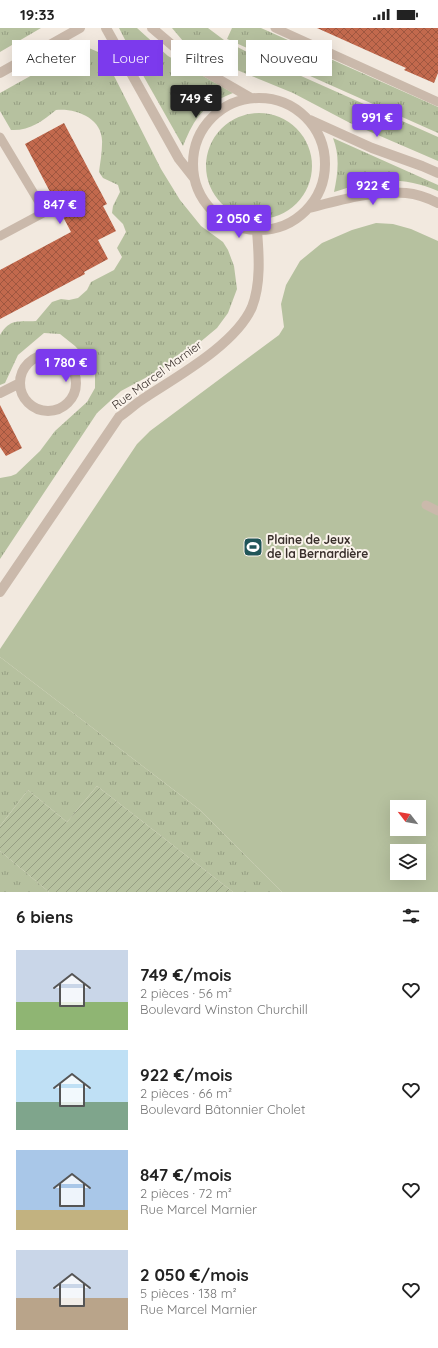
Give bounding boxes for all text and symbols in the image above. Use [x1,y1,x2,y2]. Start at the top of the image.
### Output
text: 19:33 [20,5,55,24]
chip: Acheter [12,40,90,76]
chip: Louer [98,40,163,76]
chip: Filtres [171,40,238,76]
chip: Nouveau [246,40,332,76]
pin: 749 € [168,85,224,119]
text: 749 € [179,90,213,106]
pin: 991 € [349,104,405,138]
text: 991 € [361,109,393,125]
pin: 922 € [345,172,401,206]
text: 922 € [356,177,390,193]
pin: 847 € [32,191,88,225]
text: 847 € [43,196,77,212]
pin: 2 050 € [202,205,276,239]
text: 2 050 € [216,210,262,226]
street label: Rue Marcel Marnier [109,337,205,412]
pin: 1 780 € [29,349,103,383]
text: 1 780 € [45,354,87,370]
place label: Plaine de Jeux de la Bernardière [267,532,368,561]
sports icon: Plaine de Jeux de la Bernardière [242,536,264,558]
north arrow [390,800,426,836]
map controls [390,800,426,880]
button: layers [390,844,426,880]
icon: filters [400,905,422,927]
text: 6 biens [16,906,73,927]
text: 749 €/mois [140,964,232,985]
icon: home [48,966,96,1014]
icon: heart [400,979,422,1001]
text: 2 pièces · 56 m² [140,985,232,1001]
text: Boulevard Winston Churchill [140,1001,308,1017]
text: 922 €/mois [140,1064,233,1085]
icon: home [48,1066,96,1114]
icon: heart [400,1079,422,1101]
text: 2 pièces · 66 m² [140,1085,232,1101]
text: Boulevard Bâtonnier Cholet [140,1101,305,1117]
text: 847 €/mois [140,1164,232,1185]
icon: home [48,1166,96,1214]
icon: heart [400,1179,422,1201]
text: 2 pièces · 72 m² [140,1185,232,1201]
text: Rue Marcel Marnier [140,1201,257,1217]
text: 2 050 €/mois [140,1264,249,1285]
icon: home [48,1266,96,1314]
icon: heart [400,1279,422,1301]
text: 5 pièces · 138 m² [140,1285,237,1301]
text: Rue Marcel Marnier [140,1301,257,1317]

